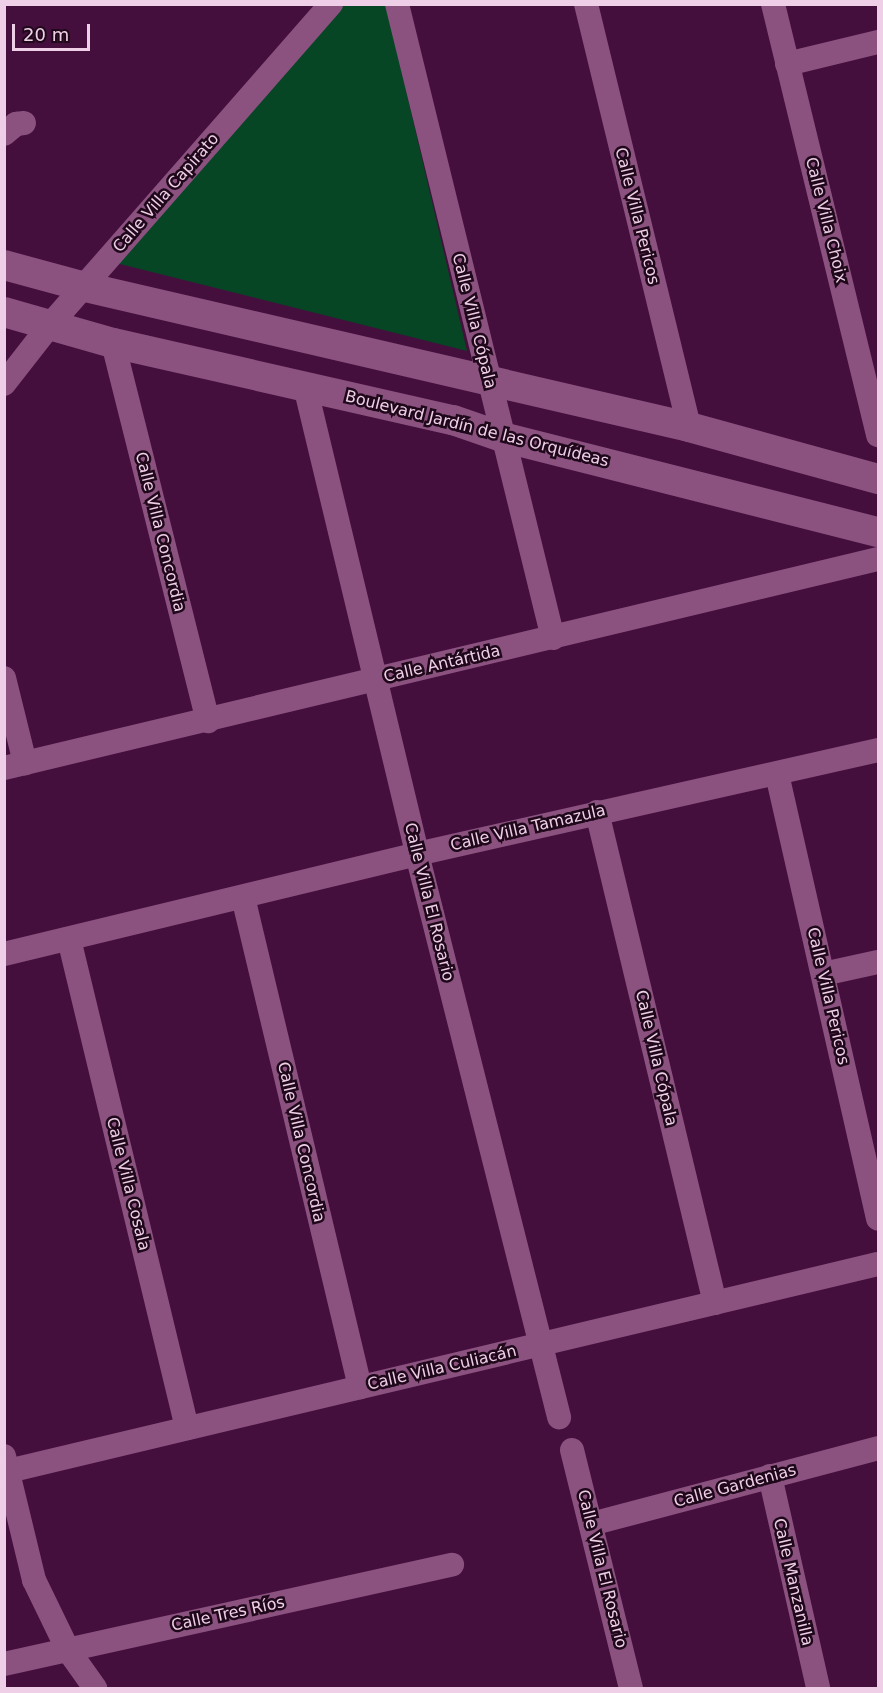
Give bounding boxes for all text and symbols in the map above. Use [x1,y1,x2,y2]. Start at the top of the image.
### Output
scale bar [15,12,93,50]
text: 20 m [23,24,69,45]
street label: Calle Villa Capirato [109,129,223,257]
street label: Calle Villa Pericos [611,146,663,286]
street label: Calle Villa Choix [801,155,851,285]
street label: Calle Villa Cópala [448,251,500,391]
street label: Boulevard Jardín de las Orquídeas [343,387,611,471]
street label: Calle Villa Concordia [131,450,189,614]
street label: Calle Antártida [382,641,502,687]
street label: Calle Villa Tamazula [449,801,607,855]
street label: Calle Villa El Rosario [400,821,458,983]
street label: Calle Villa Pericos [803,925,853,1067]
street label: Calle Villa Cópala [631,988,681,1128]
street label: Calle Villa Concordia [273,1060,329,1224]
street label: Calle Villa Cosala [102,1115,154,1253]
street label: Calle Villa Culiacán [366,1342,518,1394]
street label: Calle Gardenias [672,1460,798,1512]
street label: Calle Villa El Rosario [573,1488,631,1650]
street label: Calle Manzanilla [769,1516,817,1648]
street label: Calle Tres Ríos [170,1593,286,1635]

